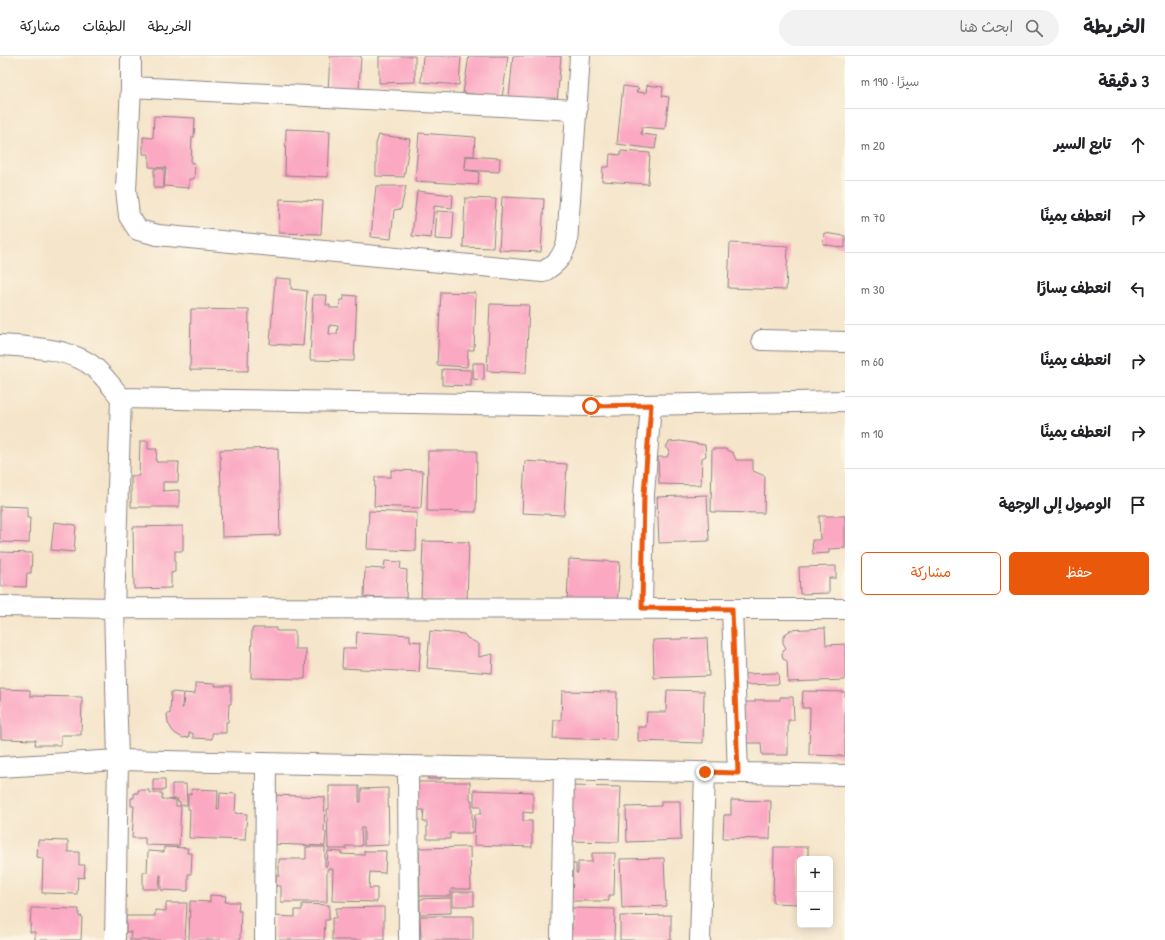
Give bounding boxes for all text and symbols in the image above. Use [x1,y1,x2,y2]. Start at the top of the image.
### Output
search box [779,10,1059,46]
text: الخريطة [1083,13,1145,39]
text: مشاركة [20,16,60,35]
text: الطبقات [82,16,126,35]
text: الخريطة [148,16,191,35]
text: ابحث هنا [960,16,1013,37]
icon: search [1023,17,1045,39]
text: 3 دقيقة [1098,69,1149,92]
text: سيرًا · 190 m [861,72,919,90]
text: تابع السير [1054,133,1111,154]
icon: ahead [1127,134,1149,156]
text: 20 m [861,136,885,154]
text: انعطف يمينًا [1041,205,1111,226]
icon: right [1127,206,1149,228]
text: 70 m [861,208,885,226]
text: انعطف يسارًا [1037,277,1111,298]
icon: left [1127,278,1149,300]
text: 30 m [861,280,885,298]
text: انعطف يمينًا [1041,349,1111,370]
icon: right [1127,350,1149,372]
text: 60 m [861,352,884,370]
route start [582,397,600,415]
text: انعطف يمينًا [1041,421,1111,442]
icon: right [1127,422,1149,444]
text: 10 m [861,424,883,442]
text: الوصول إلى الوجهة [999,493,1111,514]
icon: arrive [1127,494,1149,516]
button: مشاركة [861,552,1001,595]
button: حفظ [1009,552,1149,595]
route end [696,763,714,781]
map controls [797,856,833,928]
button: + [797,856,833,892]
button: − [797,892,833,928]

